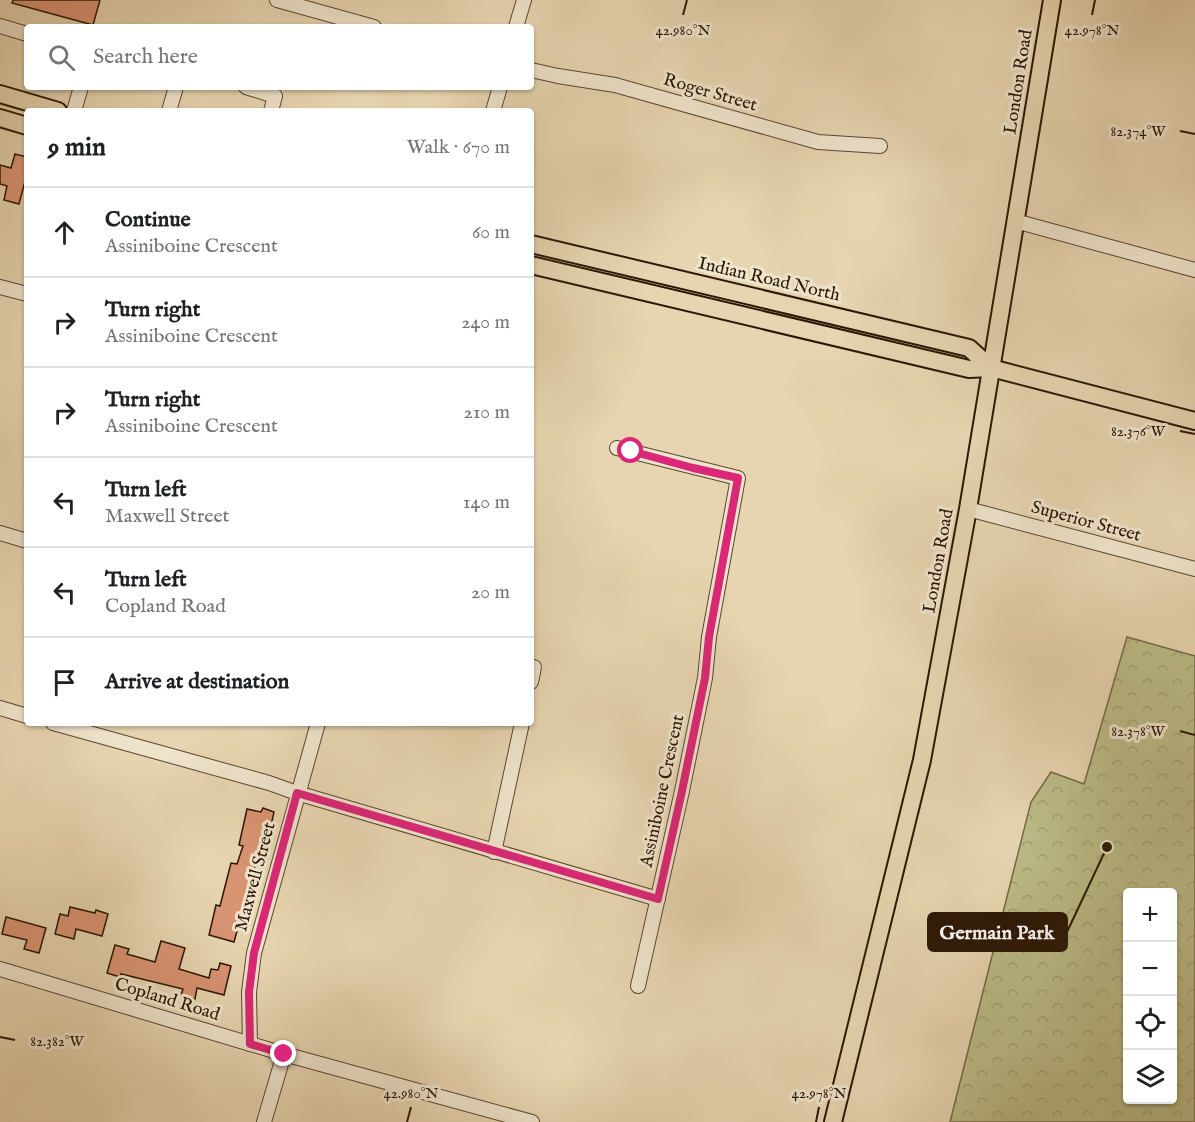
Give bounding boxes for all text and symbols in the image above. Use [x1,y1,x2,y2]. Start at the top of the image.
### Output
text: 42.980°N [655,21,711,40]
text: 42.978°N [1065,21,1119,40]
search box [24,24,534,90]
street label: London Road [999,28,1039,136]
icon: search [45,41,78,74]
text: Search here [93,43,198,71]
street label: Roger Street [660,69,760,117]
text: 82.374°W [1110,122,1166,141]
text: 9 min [48,131,106,164]
text: Walk · 670 m [407,135,510,160]
text: Continue [105,206,191,234]
icon: ahead [48,216,81,249]
text: 60 m [472,220,510,245]
text: Assiniboine Crescent [105,234,278,259]
street label: Indian Road North [696,253,843,308]
text: Turn right [105,296,200,324]
icon: right [48,306,81,339]
text: 240 m [461,310,510,335]
text: Assiniboine Crescent [105,324,278,349]
text: Turn right [105,386,200,414]
icon: right [48,396,81,429]
text: 210 m [464,400,510,425]
text: Assiniboine Crescent [105,414,278,439]
text: 82.376°W [1111,422,1166,441]
route start [617,437,643,463]
text: Turn left [105,476,187,504]
icon: left [48,486,81,519]
text: 140 m [463,490,510,515]
street label: Superior Street [1029,496,1143,548]
text: Maxwell Street [105,504,229,529]
street label: London Road [919,507,960,615]
text: Turn left [105,566,187,594]
icon: left [48,576,81,609]
text: 20 m [471,580,510,605]
text: Copland Road [105,594,226,619]
icon: arrive [48,666,81,699]
text: Arrive at destination [105,668,289,696]
street label: Assiniboine Crescent [635,713,690,870]
text: 82.378°W [1111,722,1166,741]
street label: Maxwell Street [230,820,282,934]
map controls [1123,888,1177,1104]
button: + [1123,888,1177,942]
callout: Germain Park [928,913,1067,951]
text: Germain Park [940,921,1056,946]
button: − [1123,942,1177,996]
street label: Copland Road [112,973,223,1027]
button: locate [1123,996,1177,1050]
text: 82.382°W [30,1032,85,1051]
route end [270,1040,296,1066]
button: layers [1123,1050,1177,1104]
text: 42.980°N [383,1084,439,1103]
text: 42.978°N [792,1084,846,1103]

